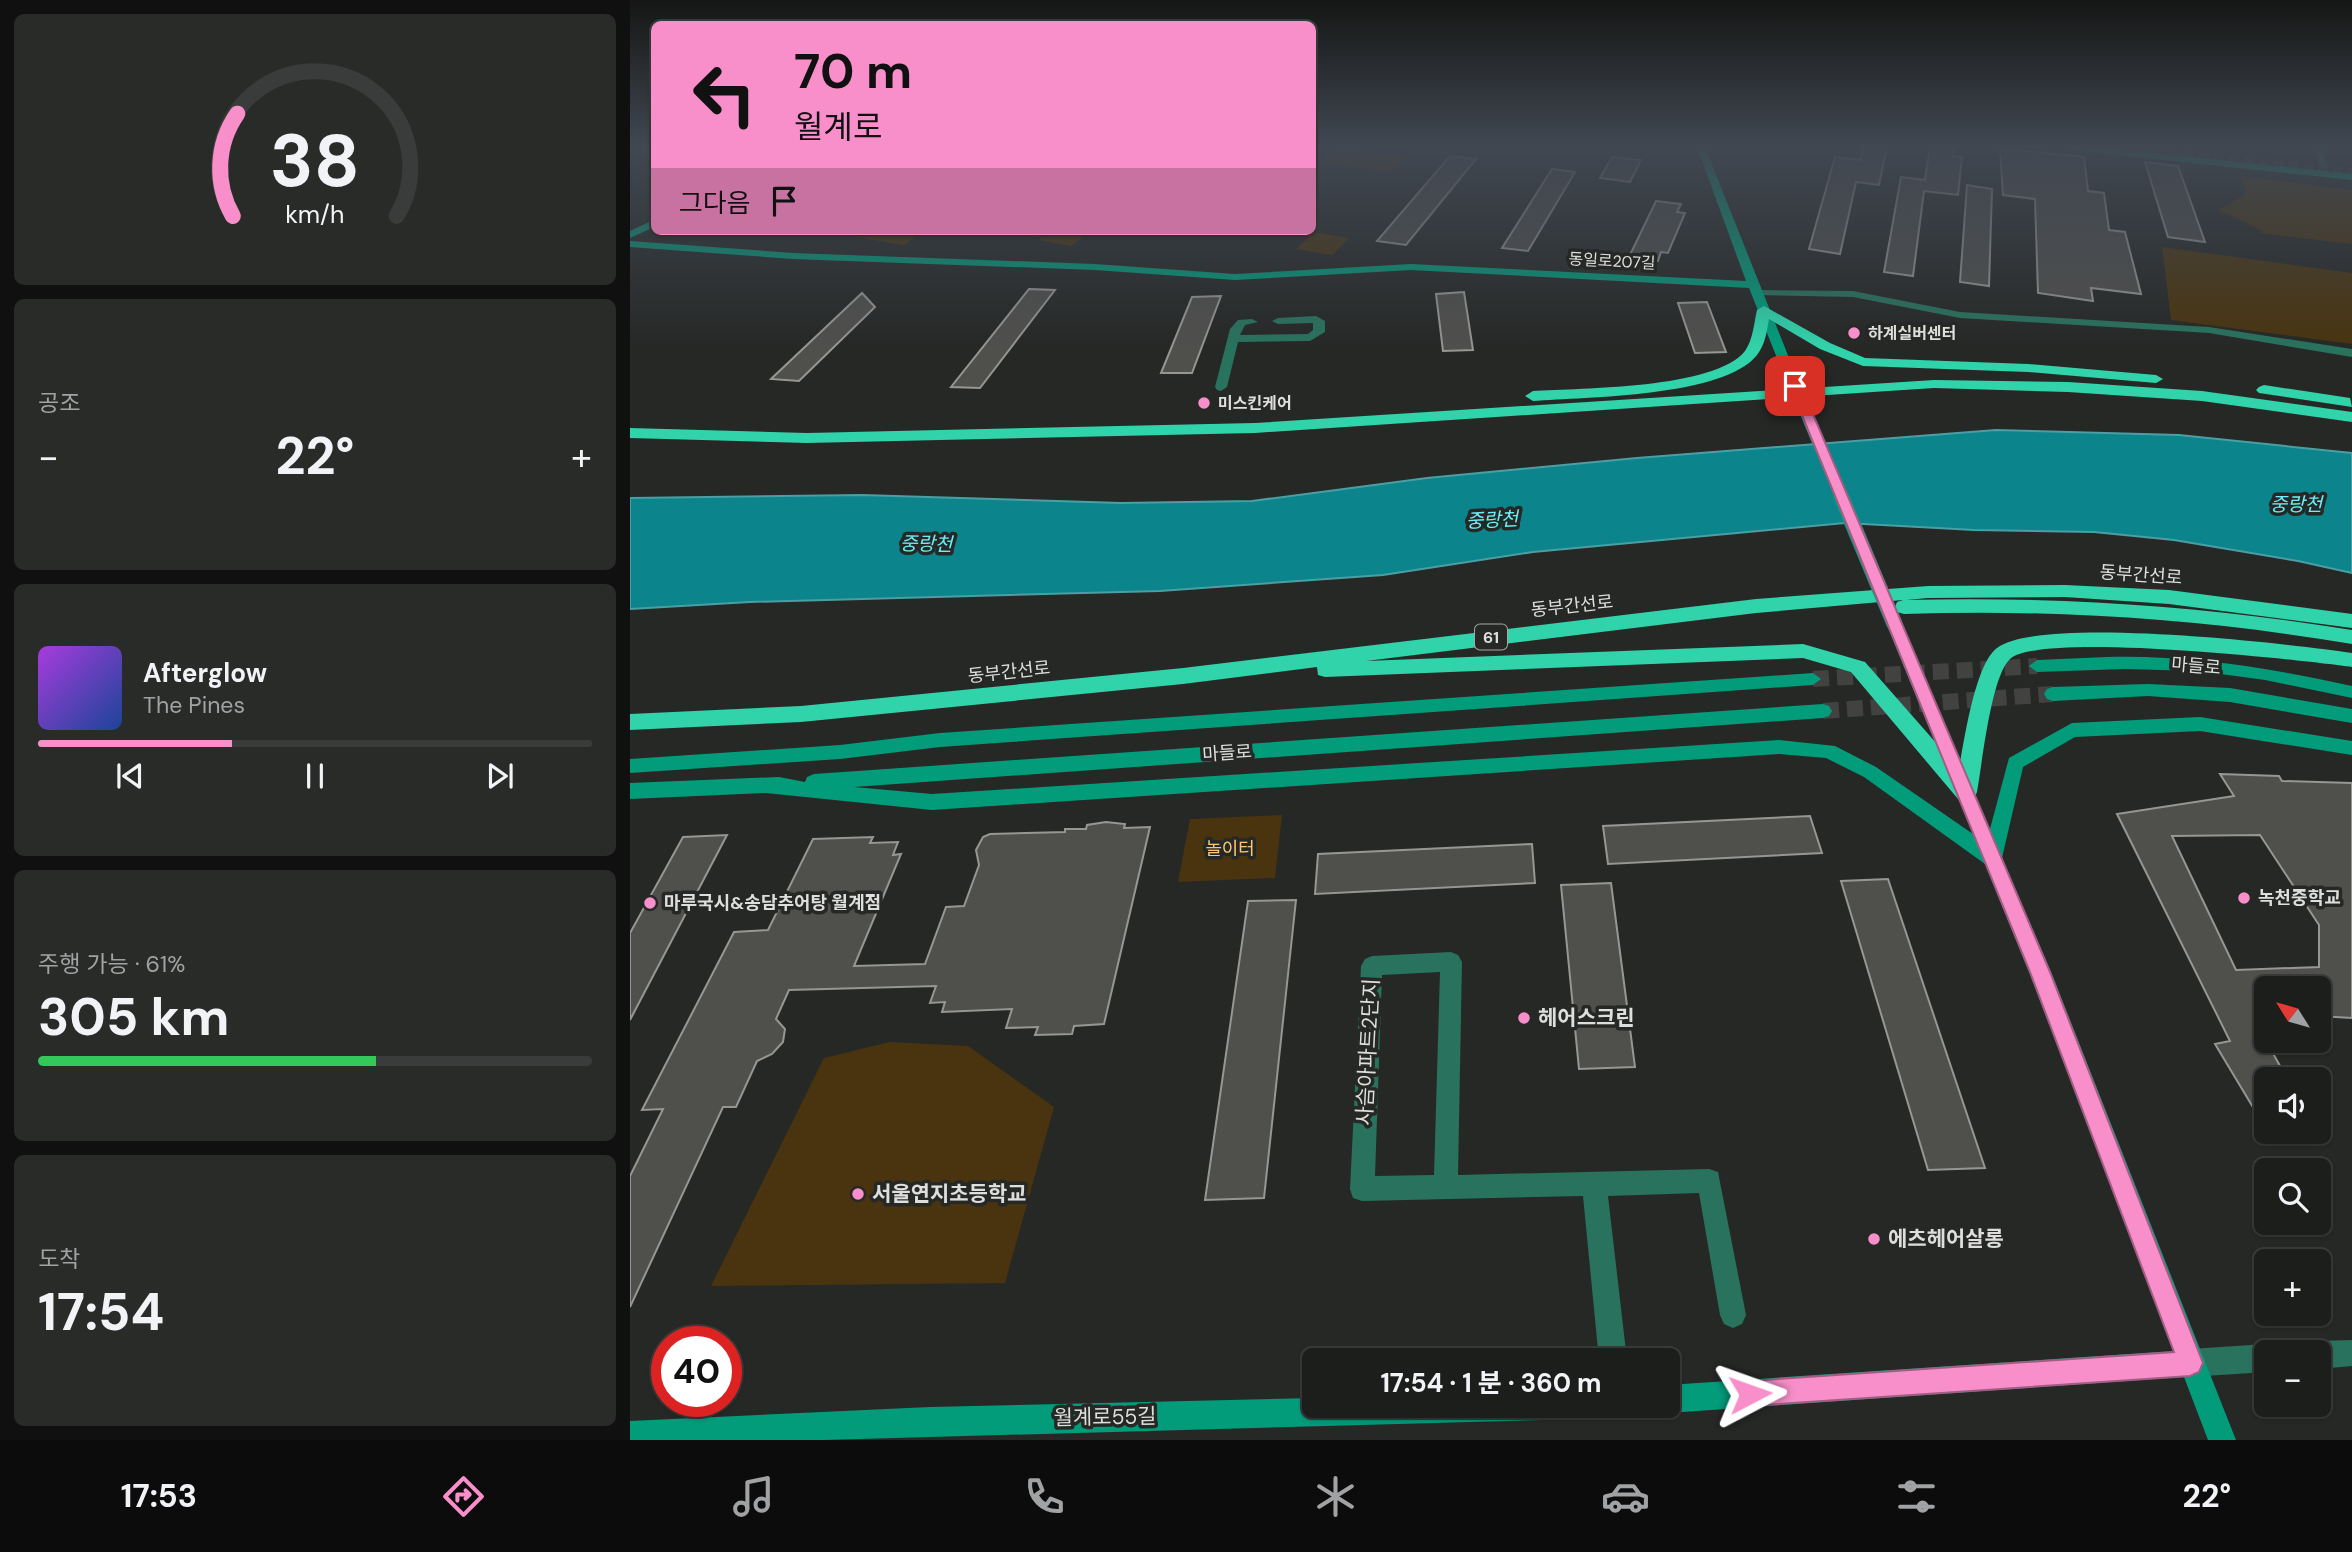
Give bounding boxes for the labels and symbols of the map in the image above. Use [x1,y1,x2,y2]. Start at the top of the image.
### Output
street label: 동일로207길 [1568,248,1656,274]
place label: 하계실버센터 [1868,323,1956,344]
marker: 하계실버센터 [1846,325,1862,341]
pin [1765,356,1825,416]
place label: 미스킨케어 [1218,393,1292,414]
marker: 미스킨케어 [1196,395,1212,411]
water label: 중랑천 [2270,492,2324,517]
water label: 중랑천 [1465,506,1520,534]
water label: 중랑천 [900,531,954,557]
street label: 동부간선로 [2099,560,2183,590]
street label: 동부간선로 [1530,590,1614,622]
road number: 61 [1475,624,1507,650]
street label: 마들로 [2170,652,2222,680]
street label: 동부간선로 [967,656,1051,688]
street label: 마들로 [1201,739,1253,767]
park label: 놀이터 [1205,837,1255,861]
place label: 녹천중학교 [2258,886,2341,910]
marker: 녹천중학교 [2236,890,2252,906]
place label: 마루국시&송담추어탕 월계점 [664,891,881,915]
marker: 마루국시&송담추어탕 월계점 [642,895,658,911]
north arrow [2254,976,2331,1054]
street label: 사슴아파트2단지 [1350,978,1386,1126]
place label: 헤어스크린 [1538,1004,1635,1032]
marker: 헤어스크린 [1516,1010,1532,1026]
place label: 서울연지초등학교 [872,1180,1027,1208]
marker: 서울연지초등학교 [850,1186,866,1202]
place label: 에츠헤어살롱 [1888,1225,2004,1253]
marker: 에츠헤어살롱 [1866,1231,1882,1247]
speed limit sign: 40 [651,1326,742,1417]
position arrow [1713,1357,1787,1431]
street label: 월계로55길 [1053,1402,1157,1432]

